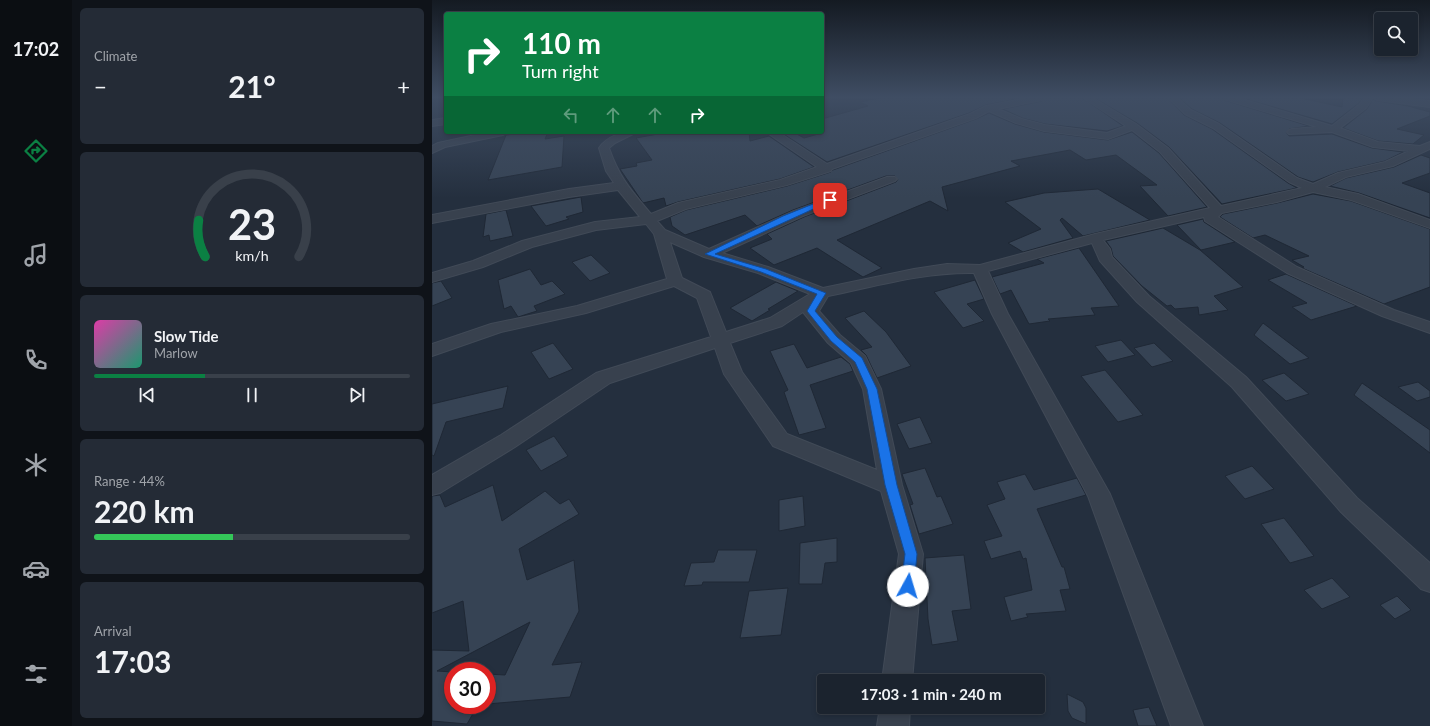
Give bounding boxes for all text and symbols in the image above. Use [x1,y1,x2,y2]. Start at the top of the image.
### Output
map controls [1374,12,1418,56]
button: search [1374,12,1418,56]
text: 110 m [522,26,601,60]
icon: right [456,28,508,80]
text: 17:02 [13,38,59,60]
text: Climate [94,48,137,64]
text: Turn right [522,60,599,82]
text: 21° [228,68,276,104]
text: − [94,73,107,100]
text: + [397,73,410,100]
icon: left [560,104,582,126]
icon: ahead [602,104,624,126]
icon: ahead [644,104,666,126]
icon: right [686,104,708,126]
icon: directions [22,137,50,165]
pin [813,183,847,217]
icon: arrive [819,189,841,211]
text: 23 [228,199,276,249]
icon: music [22,241,50,269]
text: km/h [235,247,269,264]
text: Slow Tide [154,327,219,345]
text: Marlow [154,345,198,361]
icon: phone [22,346,50,374]
icon: previous [136,384,158,406]
icon: pause [241,384,263,406]
icon: next [346,384,368,406]
icon: climate [22,451,50,479]
text: Range · 44% [94,473,165,489]
text: 220 km [94,493,195,529]
icon: car [22,555,50,583]
position arrow [887,565,929,607]
text: Arrival [94,623,131,639]
text: 17:03 [94,643,171,679]
icon: filters [22,660,50,688]
speed limit sign: 30 [444,662,496,714]
text: 17:03 · 1 min · 240 m [861,685,1001,703]

